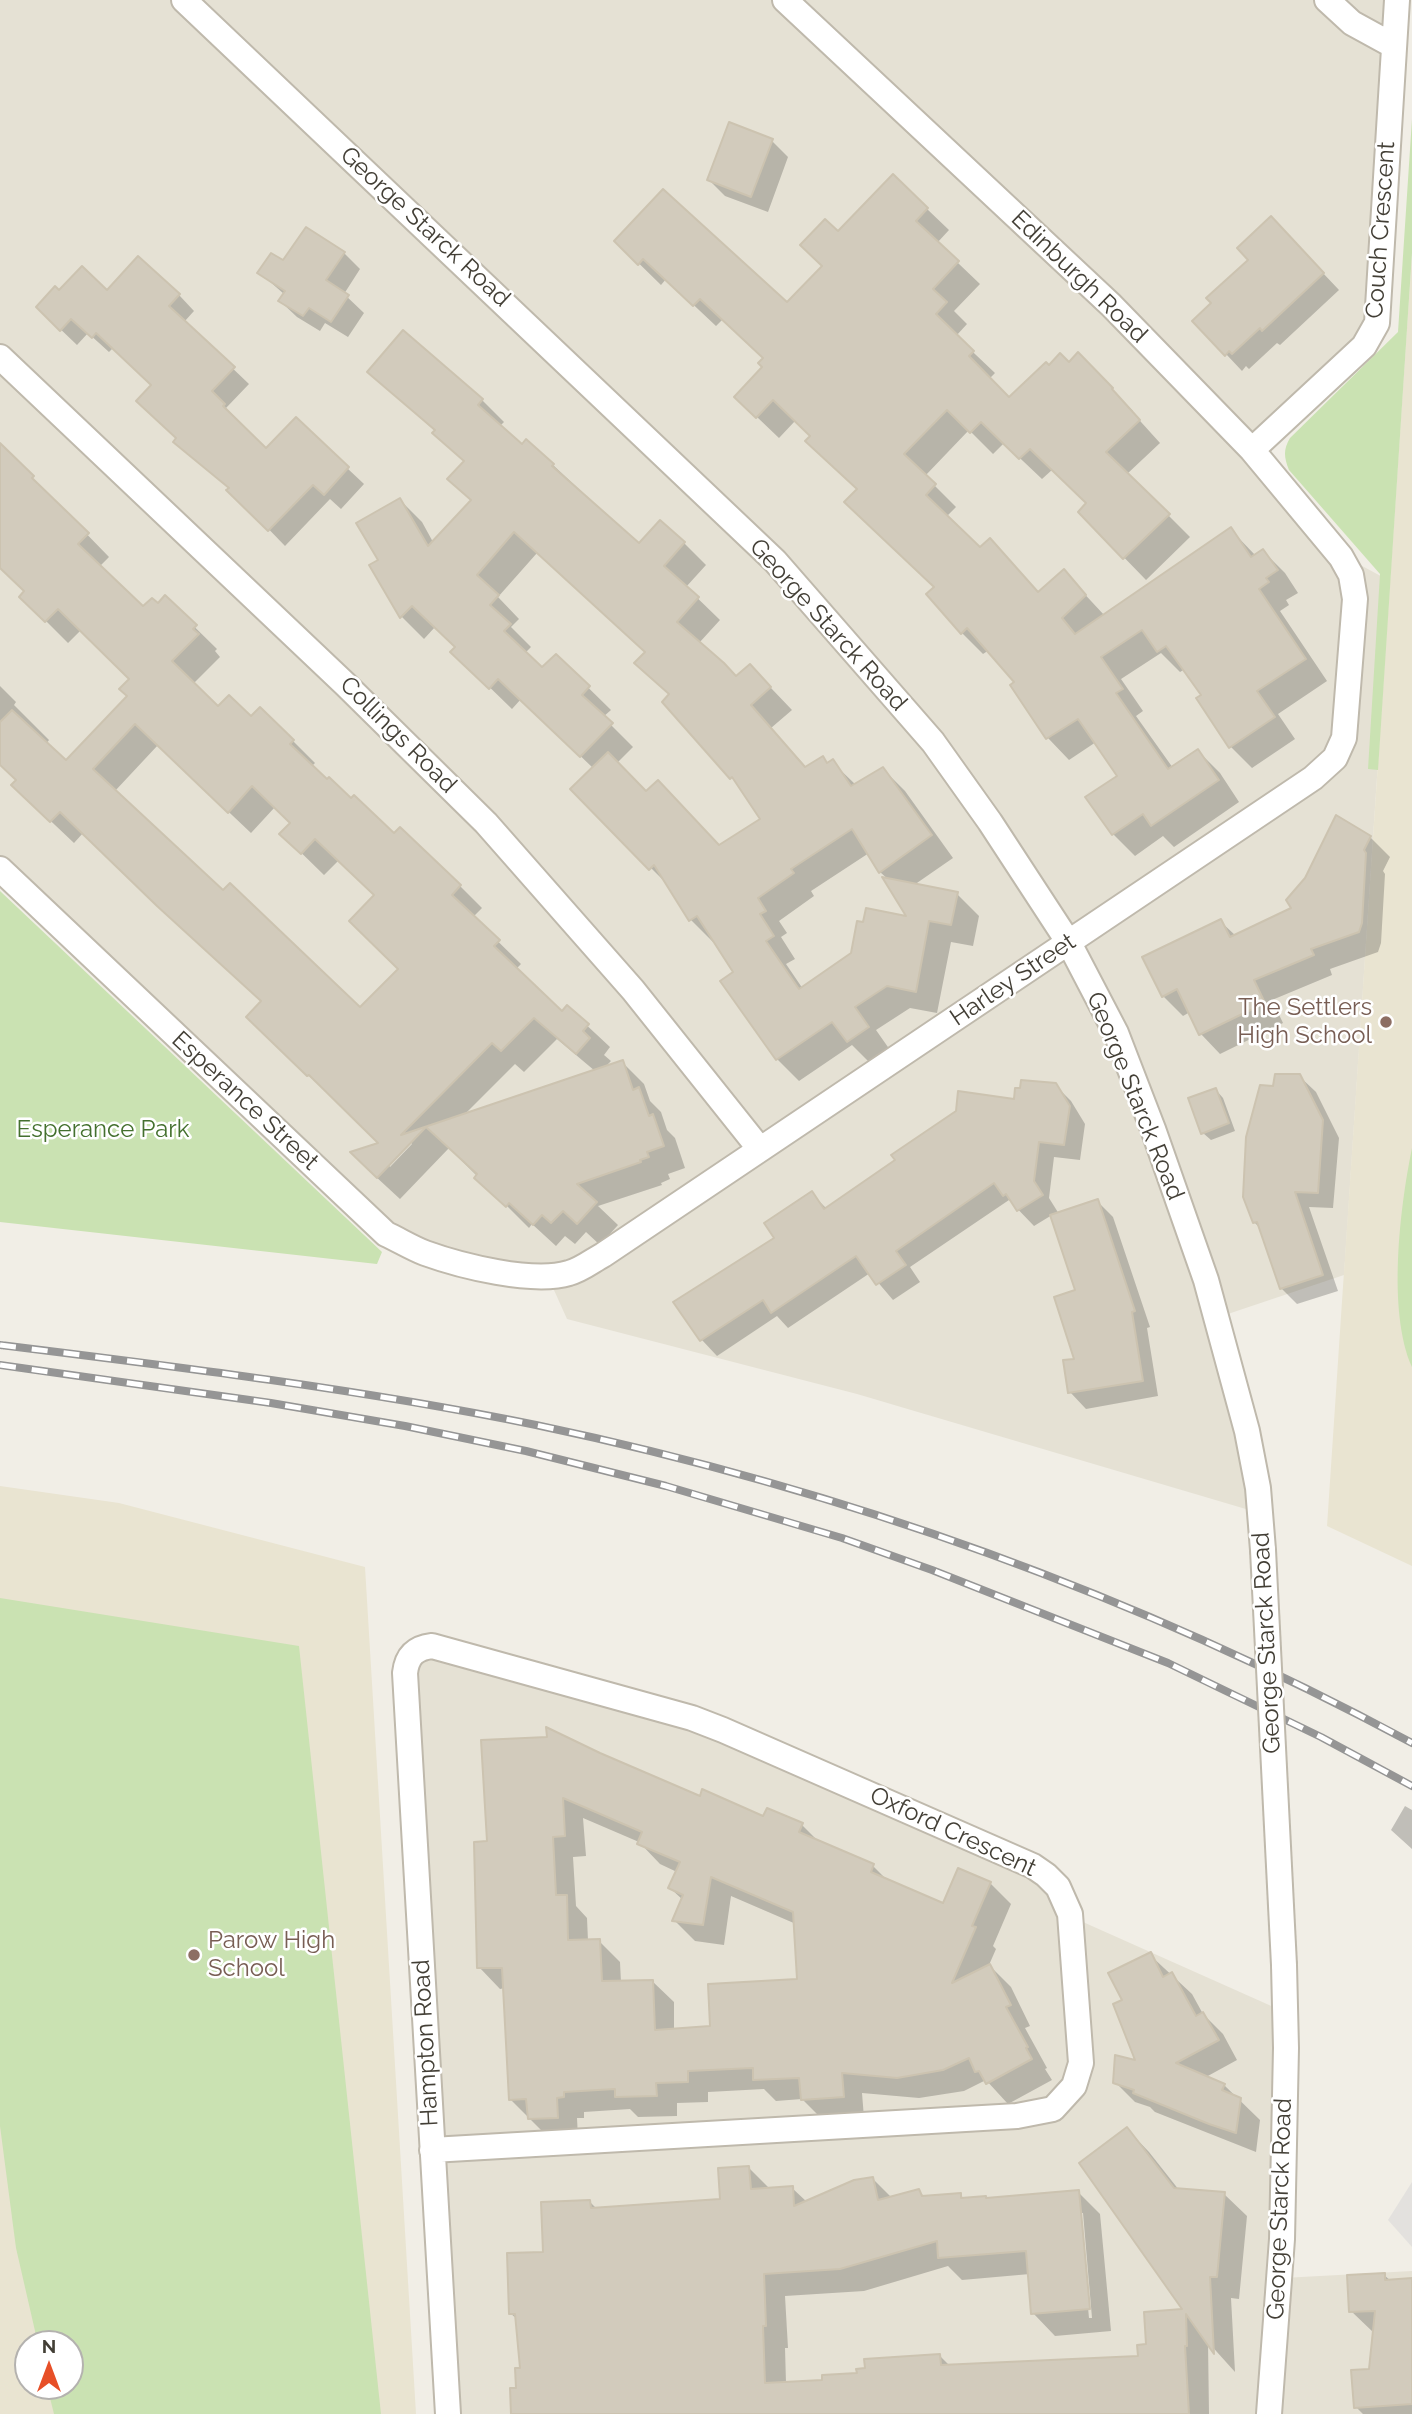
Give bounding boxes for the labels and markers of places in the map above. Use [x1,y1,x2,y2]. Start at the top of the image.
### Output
place label: The Settlers High School [1237,994,1372,1050]
marker: The Settlers High School [1378,1014,1394,1030]
place label: Parow High School [208,1927,335,1983]
marker: Parow High School [186,1947,202,1963]

